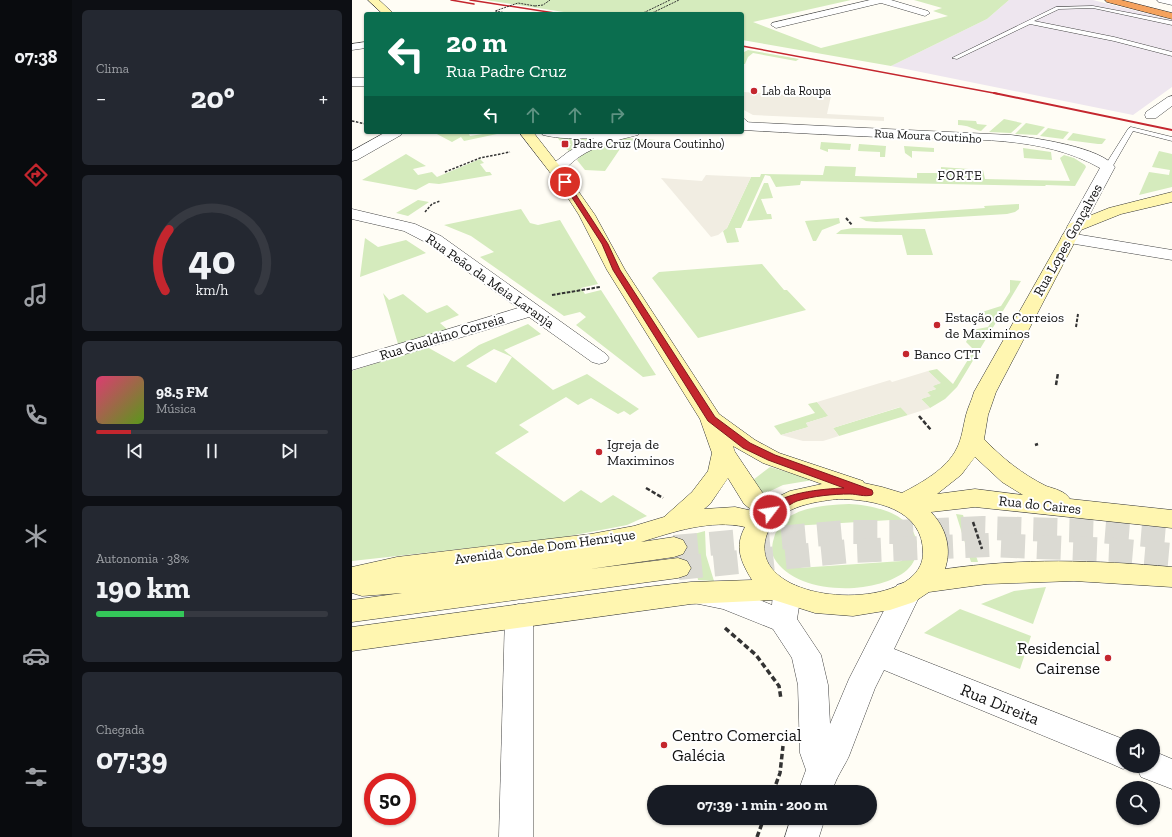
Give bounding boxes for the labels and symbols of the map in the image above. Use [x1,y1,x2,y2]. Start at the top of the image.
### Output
place label: Lab da Roupa [762,84,831,98]
marker: Lab da Roupa [749,86,759,96]
street label: Rua Moura Coutinho [874,126,982,146]
place label: Padre Cruz (Moura Coutinho) [573,137,724,151]
marker: Padre Cruz (Moura Coutinho) [560,139,570,149]
pin [548,165,582,199]
district label: FORTE [937,168,983,183]
street label: Rua Lopes Gonçalves [1030,181,1106,299]
street label: Rua Peão da Meia Laranja [422,230,558,332]
place label: Estação de Correios de Maximinos [945,309,1064,342]
street label: Rua Gualdino Correia [378,310,507,364]
marker: Estação de Correios de Maximinos [932,320,942,330]
place label: Banco CTT [914,346,981,363]
marker: Banco CTT [901,349,911,359]
place label: Igreja de Maximinos [607,436,674,469]
marker: Igreja de Maximinos [594,447,604,457]
position arrow [749,491,791,533]
street label: Rua do Caires [998,492,1082,518]
street label: Avenida Conde Dom Henrique [454,526,637,568]
place label: Residencial Cairense [1017,638,1100,678]
marker: Residencial Cairense [1103,653,1113,663]
street label: Rua Direita [958,679,1042,729]
place label: Centro Comercial Galécia [672,725,802,765]
marker: Centro Comercial Galécia [659,740,669,750]
speed limit sign: 50 [364,773,416,825]

